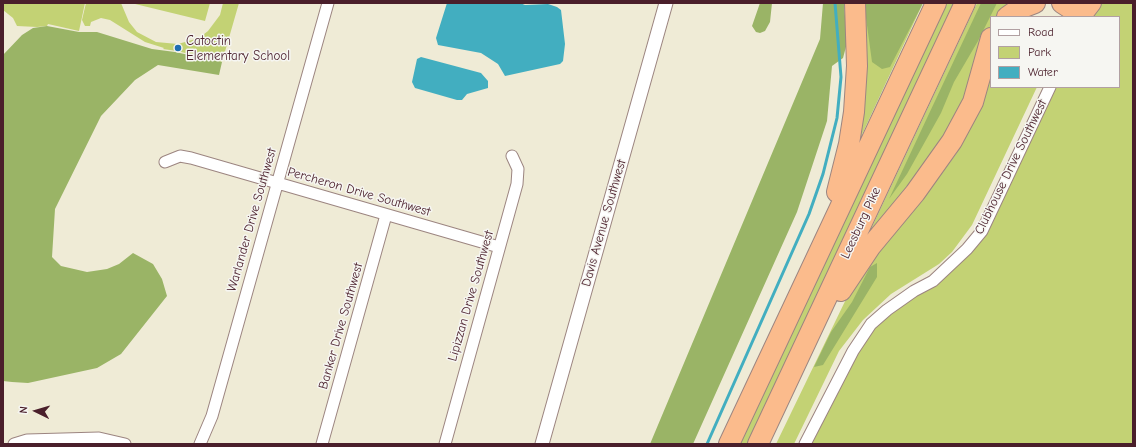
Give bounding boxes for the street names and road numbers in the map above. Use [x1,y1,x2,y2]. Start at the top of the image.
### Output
street label: Clubhouse Drive Southwest [972,97,1050,237]
street label: Warlander Drive Southwest [224,146,280,294]
street label: Davis Avenue Southwest [578,158,630,288]
street label: Percheron Drive Southwest [286,164,432,220]
street label: Leesburg Pike [838,185,884,261]
street label: Lipizzan Drive Southwest [445,229,497,363]
street label: Banker Drive Southwest [315,261,367,391]

